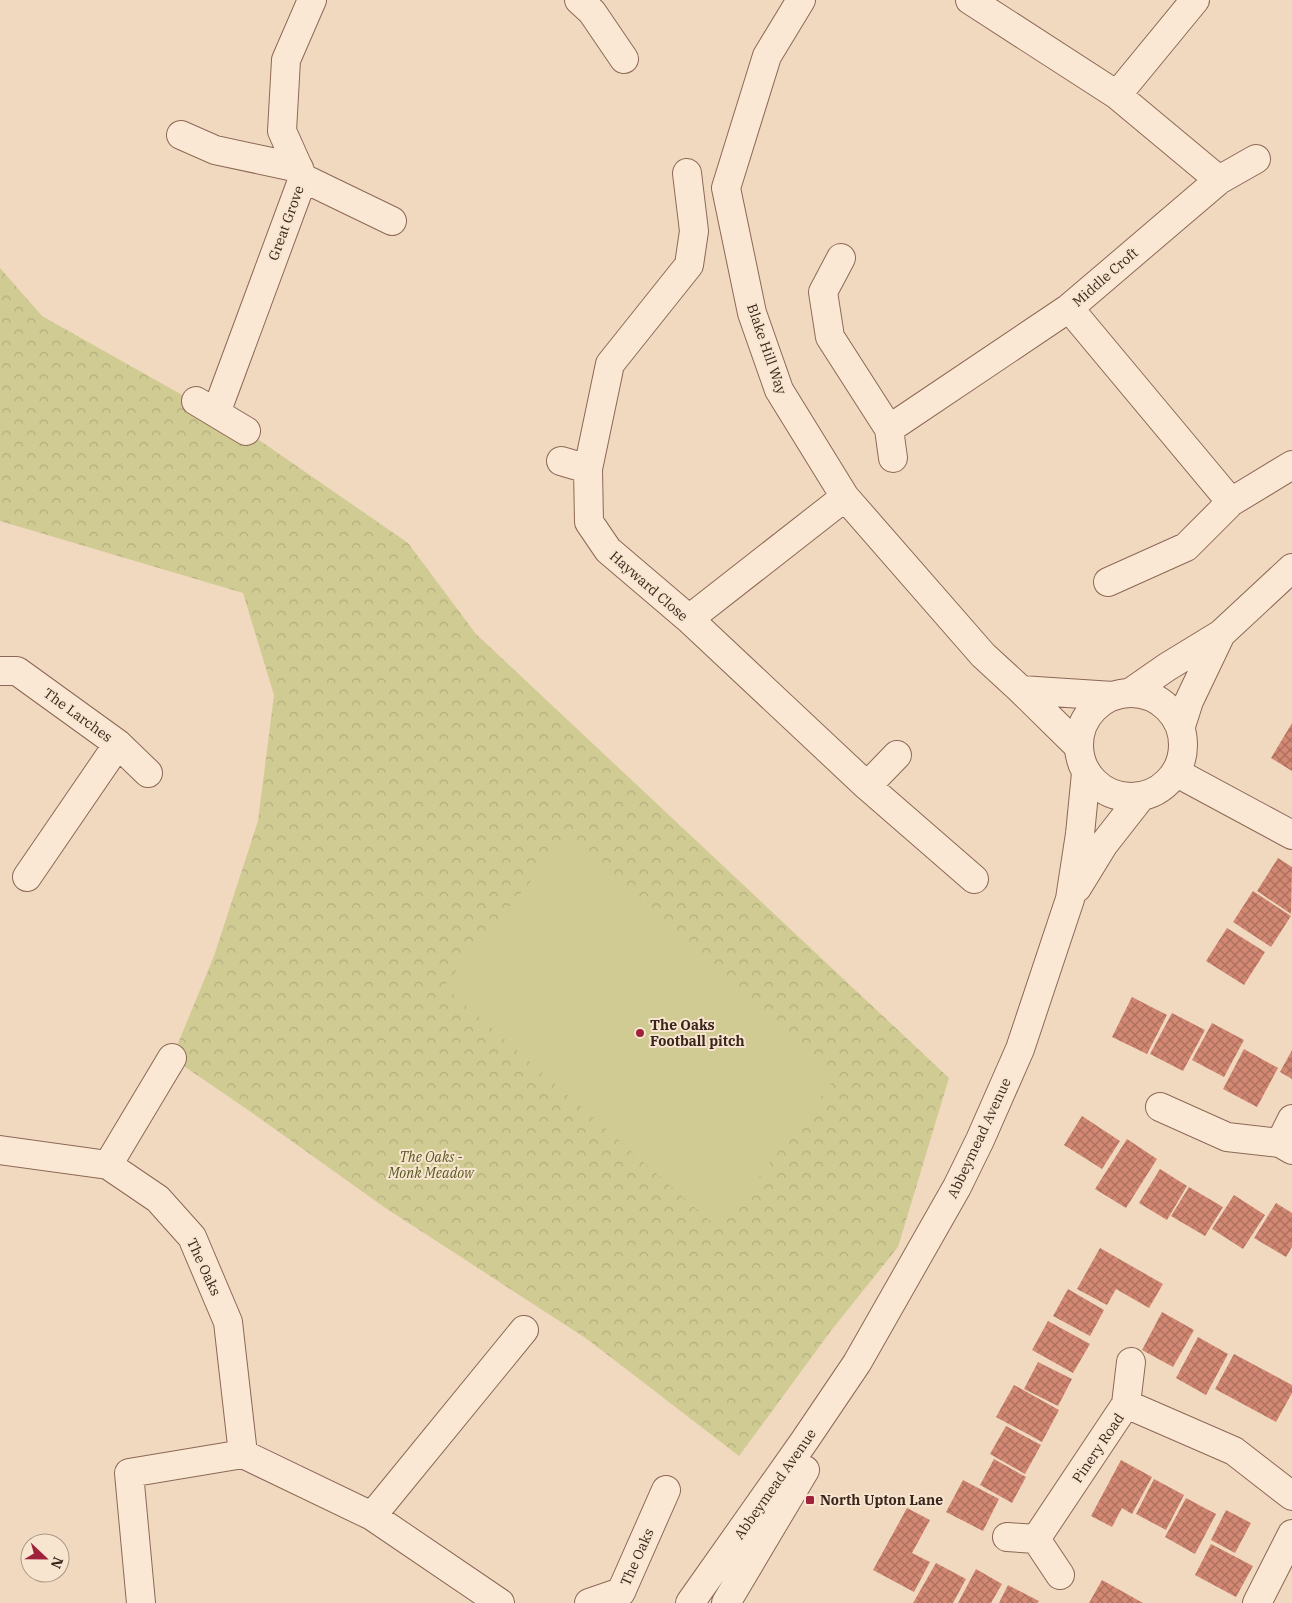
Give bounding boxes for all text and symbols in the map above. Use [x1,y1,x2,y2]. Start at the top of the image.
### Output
street label: Great Grove [264,183,308,263]
street label: Middle Croft [1068,244,1142,310]
street label: Blake Hill Way [743,301,791,397]
street label: Hayward Close [606,547,692,625]
street label: The Larches [40,684,116,746]
place label: The Oaks Football pitch [650,1016,745,1050]
marker: The Oaks Football pitch [634,1027,646,1039]
street label: Abbeymead Avenue [943,1075,1015,1201]
park label: The Oaks - Monk Meadow [387,1148,475,1182]
street label: The Oaks [183,1235,225,1299]
street label: Pinery Road [1068,1409,1128,1486]
street label: Abbeymead Avenue [730,1425,820,1543]
place label: North Upton Lane [820,1491,943,1509]
marker: North Upton Lane [804,1494,816,1506]
street label: The Oaks [616,1525,658,1589]
north arrow [20,1533,70,1583]
text: N [47,1554,67,1571]

